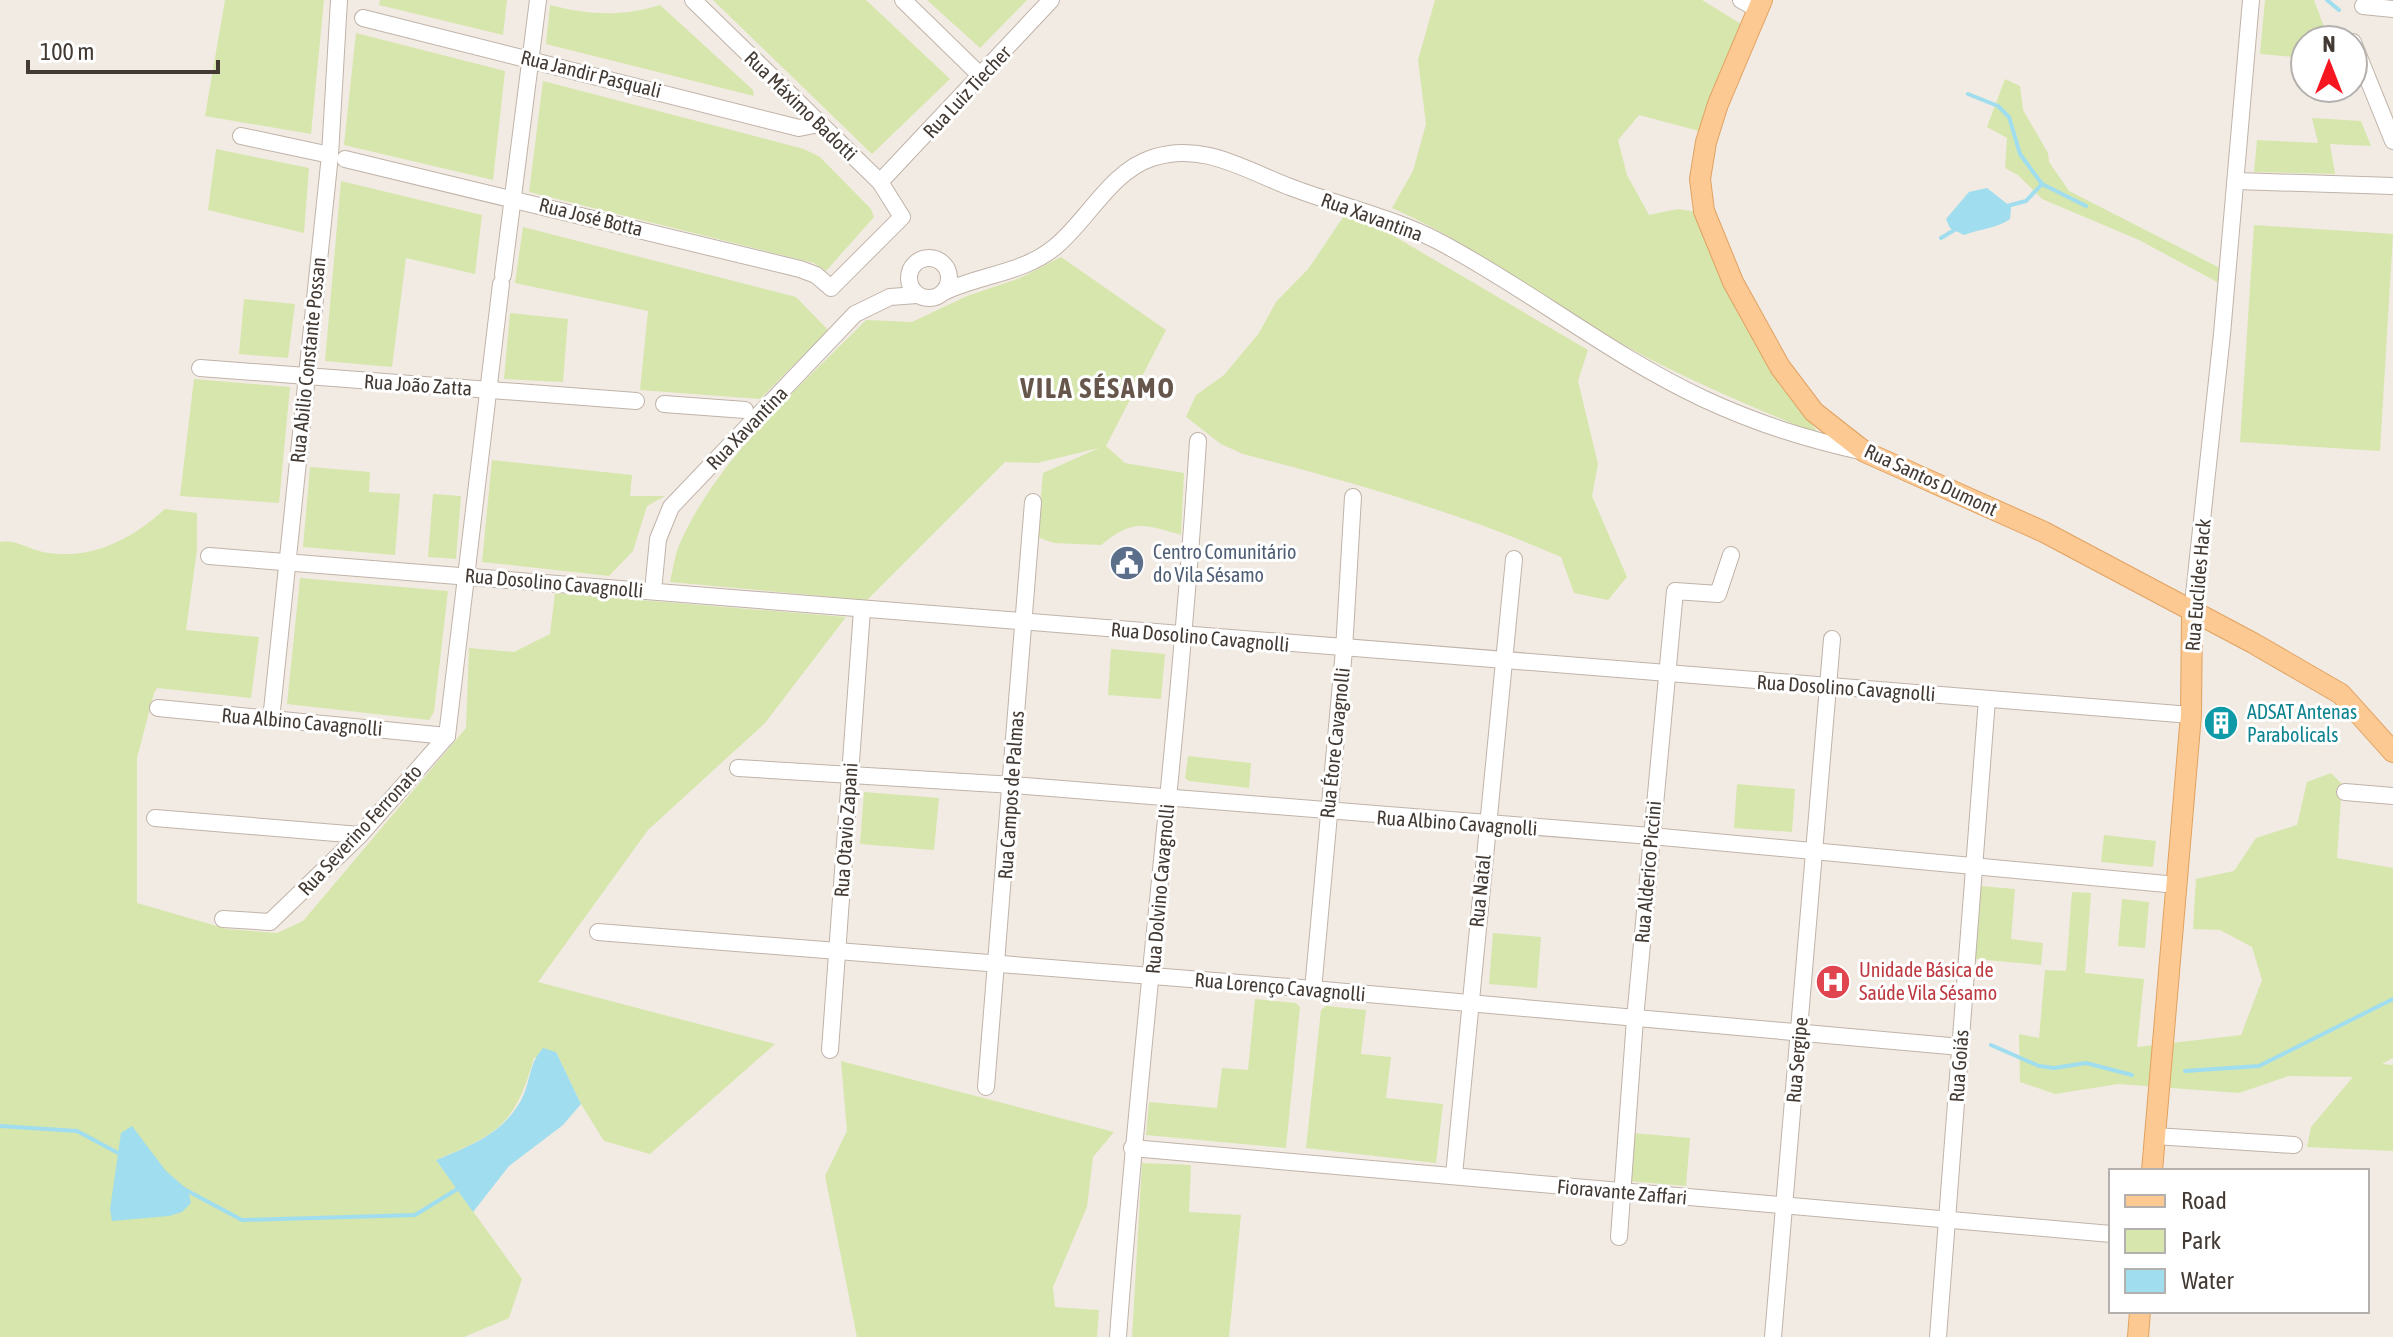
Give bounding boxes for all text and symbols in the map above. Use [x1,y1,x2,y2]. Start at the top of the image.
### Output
scale bar [28,24,218,74]
north arrow [2289,24,2369,104]
text: N [2323,31,2335,57]
text: 100 m [40,38,94,65]
street label: Rua Luiz Tiecher [918,40,1016,143]
street label: Rua Jandir Pasquali [519,45,664,102]
street label: Rua Máximo Badotti [740,46,862,165]
street label: Rua Xavantina [1318,188,1426,246]
street label: Rua José Botta [537,193,645,241]
street label: Rua Abilio Constante Possan [285,256,330,464]
street label: Rua João Zatta [363,369,473,400]
district label: VILA SÉSAMO [1019,372,1176,404]
street label: Rua Xavantina [701,381,792,474]
street label: Rua Santos Dumont [1861,439,2002,520]
street label: Rua Euclides Hack [2180,518,2215,652]
place label: Centro Comunitário do Vila Sésamo [1153,540,1296,586]
public building icon: Centro Comunitário do Vila Sésamo [1108,544,1146,582]
street label: Rua Dosolino Cavagnolli [464,563,644,602]
street label: Rua Dosolino Cavagnolli [1110,617,1290,656]
street label: Rua Étore Cavagnolli [1315,666,1354,819]
street label: Rua Dosolino Cavagnolli [1756,670,1936,705]
place label: ADSAT Antenas Parabolicals [2247,700,2357,746]
street label: Rua Albino Cavagnolli [221,703,383,740]
building icon: ADSAT Antenas Parabolicals [2202,704,2240,742]
street label: Rua Campos de Palmas [993,710,1028,880]
street label: Rua Severino Ferronato [293,760,426,900]
street label: Rua Otavio Zapani [829,762,862,898]
street label: Rua Alderico Piccini [1630,800,1665,944]
street label: Rua Dolvino Cavagnolli [1141,803,1178,975]
street label: Rua Albino Cavagnolli [1376,805,1538,840]
street label: Rua Natal [1464,853,1495,929]
place label: Unidade Básica de Saúde Vila Sésamo [1859,958,1997,1004]
hospital icon: Unidade Básica de Saúde Vila Sésamo [1814,963,1852,1001]
street label: Rua Lorenço Cavagnolli [1194,968,1367,1005]
street label: Rua Sergipe [1781,1016,1812,1104]
street label: Rua Goiás [1944,1029,1973,1103]
legend [2109,1169,2369,1313]
street label: Fioravante Zaffari [1556,1174,1688,1209]
text: Road [2181,1187,2227,1214]
text: Park [2181,1227,2222,1254]
text: Water [2181,1267,2234,1294]

